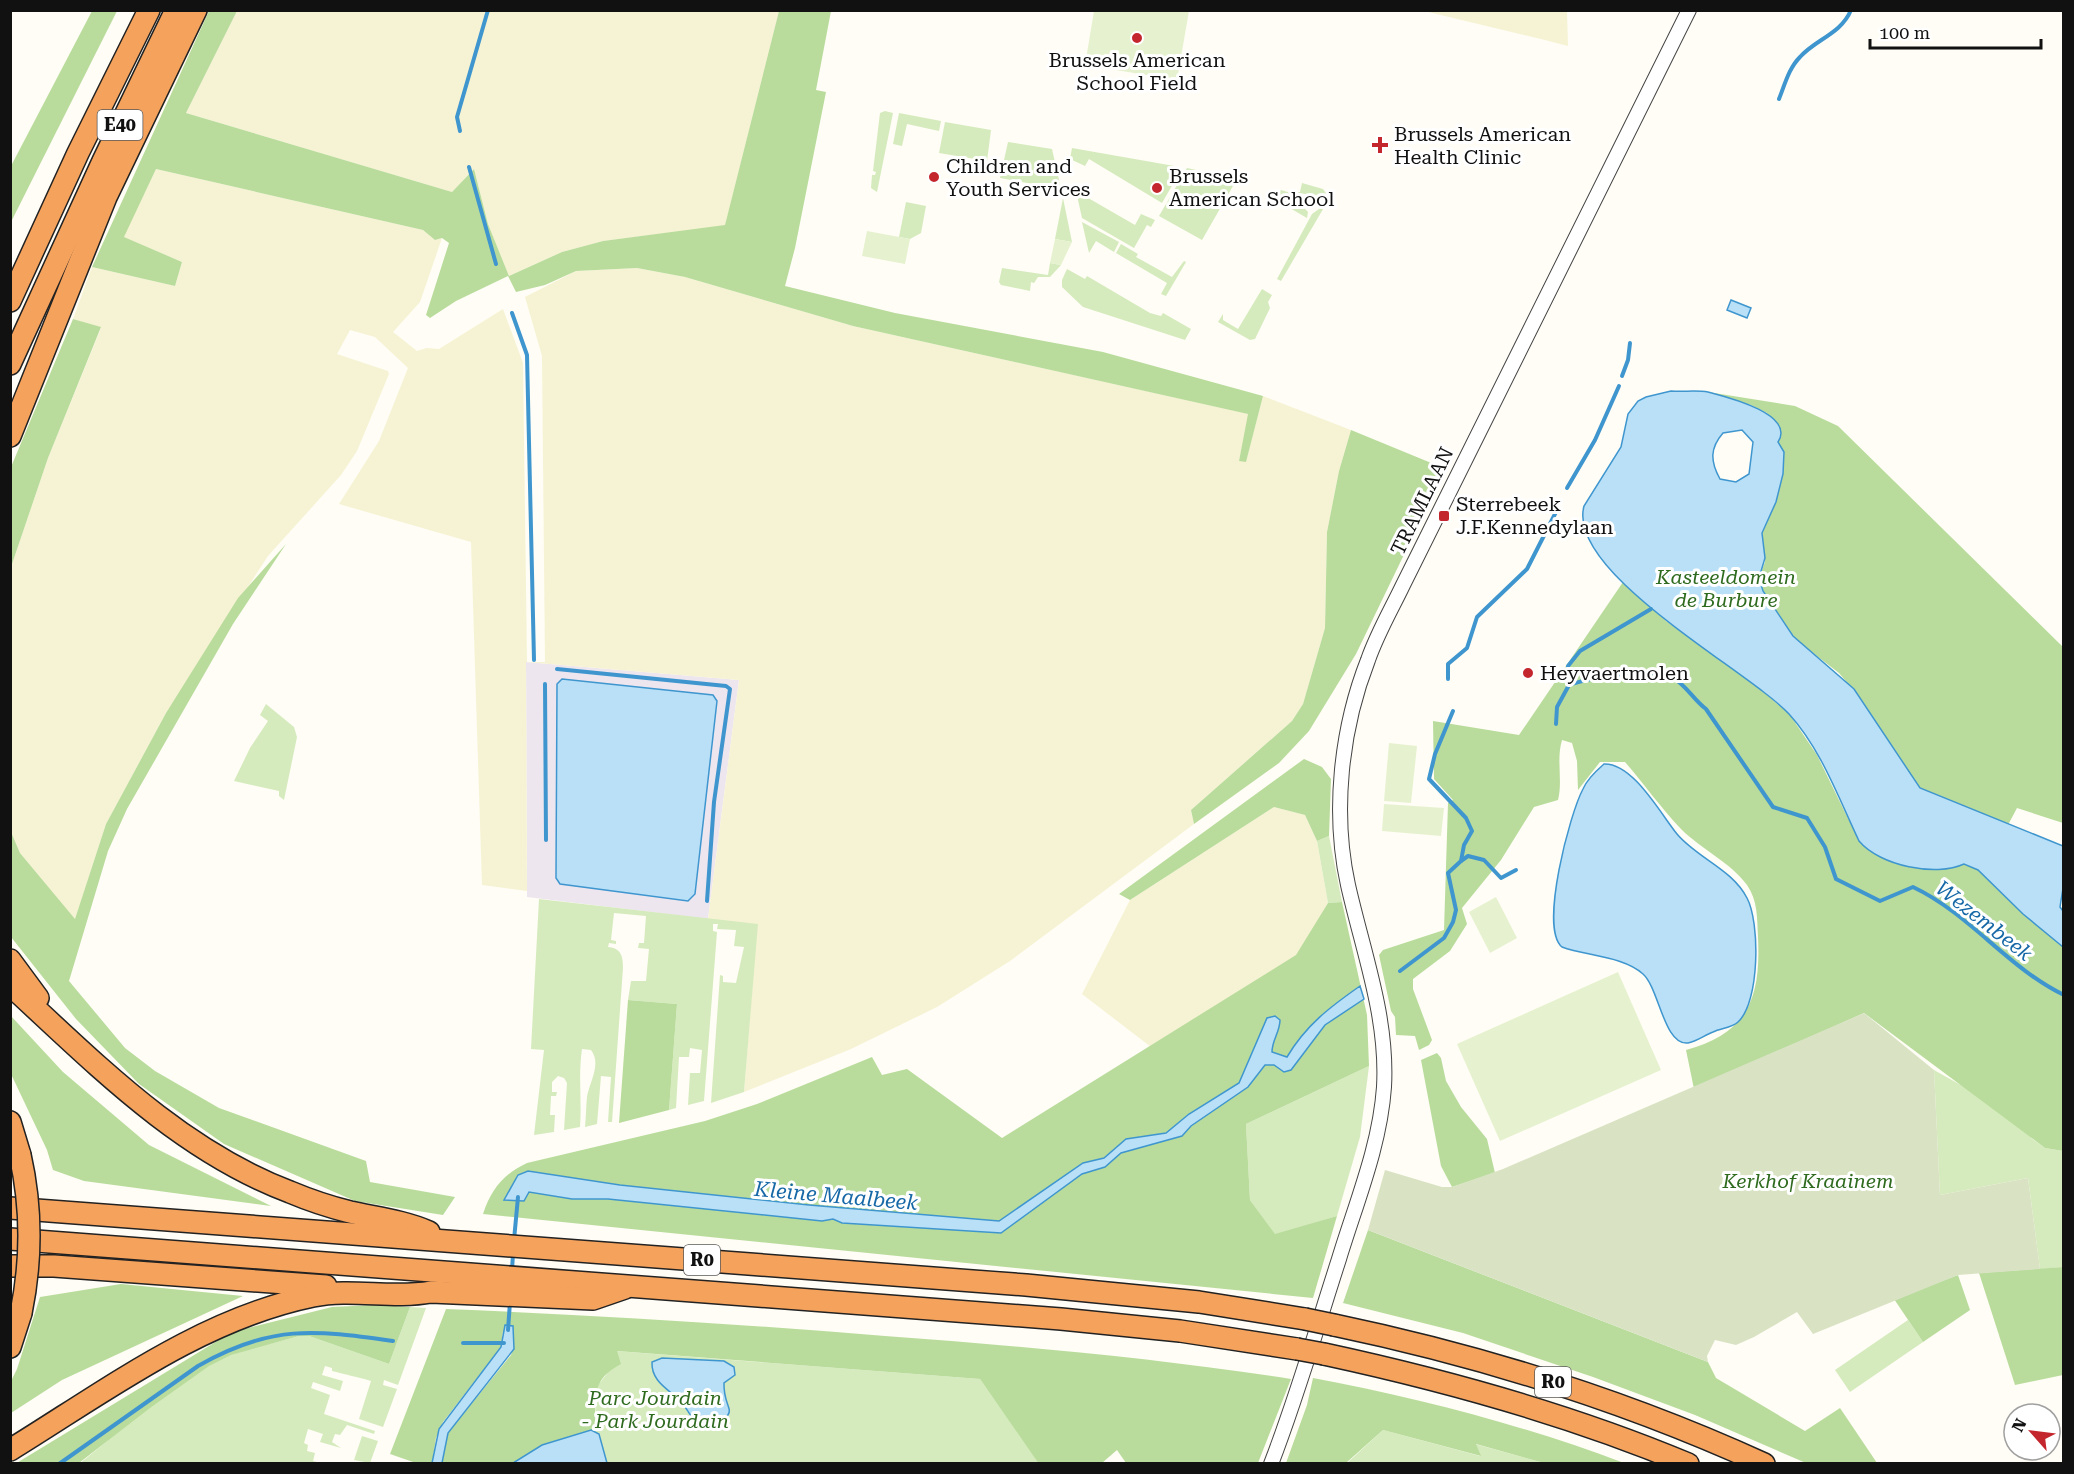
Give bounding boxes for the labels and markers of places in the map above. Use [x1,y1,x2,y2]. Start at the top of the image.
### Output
marker: Brussels American School Field [1130,31,1144,45]
place label: Brussels American School Field [1048,48,1226,95]
place label: Brussels American Health Clinic [1394,122,1571,169]
marker: Brussels American Health Clinic [1371,136,1389,154]
place label: Children and Youth Services [946,154,1090,201]
place label: Brussels American School [1169,164,1334,211]
marker: Children and Youth Services [927,170,941,184]
marker: Brussels American School [1150,181,1164,195]
place label: Sterrebeek J.F.Kennedylaan [1456,492,1613,539]
marker: Sterrebeek J.F.Kennedylaan [1437,509,1451,523]
place label: Heyvaertmolen [1540,661,1689,685]
marker: Heyvaertmolen [1521,666,1535,680]

